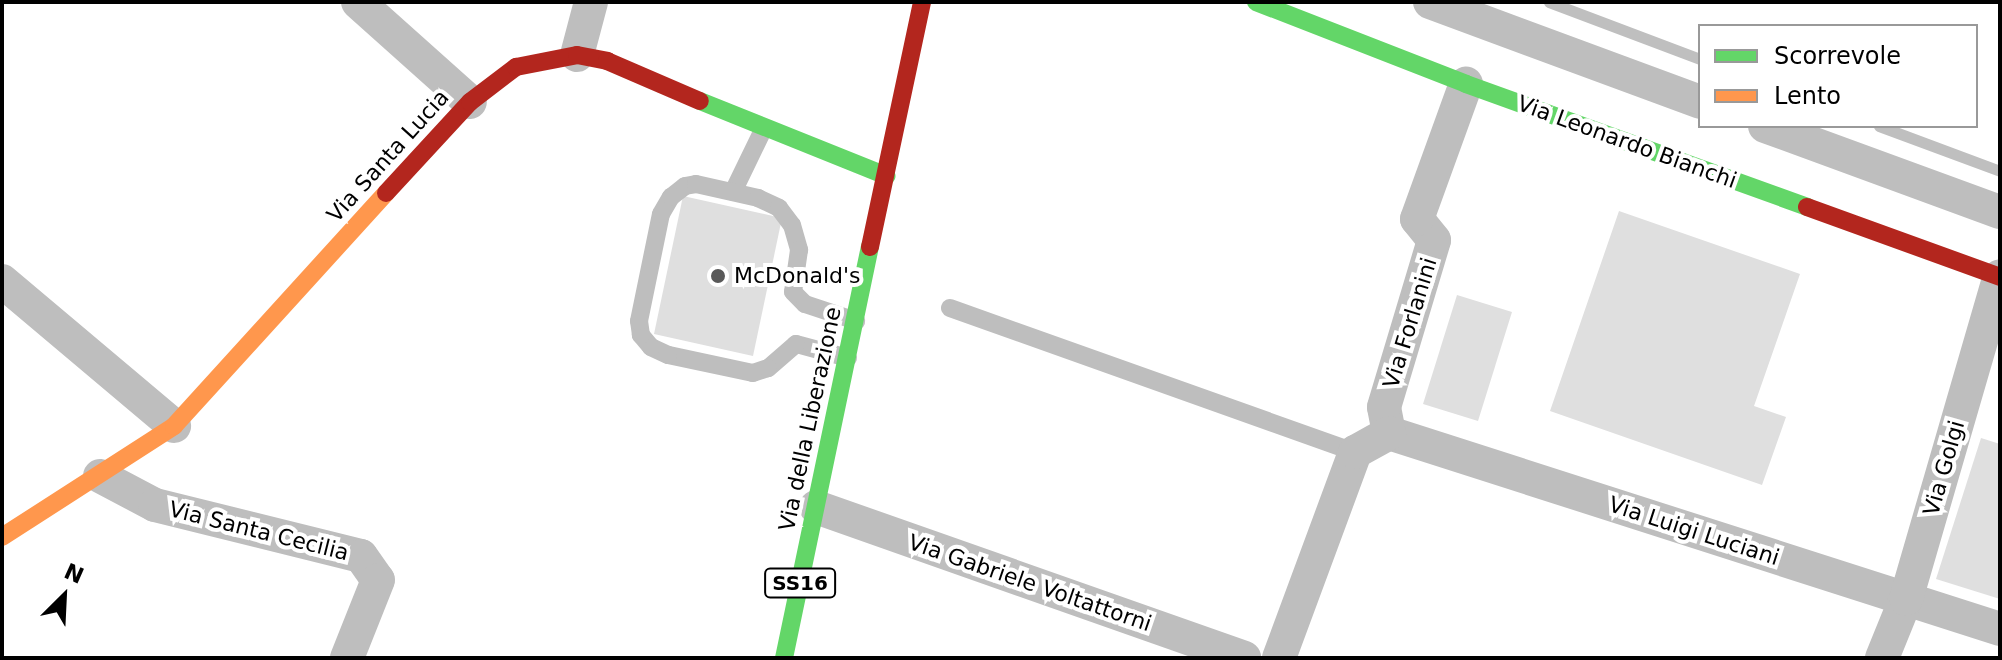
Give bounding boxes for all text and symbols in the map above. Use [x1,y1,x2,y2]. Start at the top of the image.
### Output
legend [1698,24,1978,128]
text: Scorrevole [1774,42,1901,70]
text: Lento [1774,82,1841,110]
street label: Via Santa Lucia [322,84,454,228]
street label: Via Leonardo Bianchi [1514,90,1740,194]
street label: Via Forlanini [1378,254,1442,392]
place label: McDonald's [734,263,860,289]
marker: McDonald's [709,267,727,285]
street label: Via della Liberazione [773,305,847,533]
street label: Via Golgi [1918,417,1970,519]
street label: Via Luigi Luciani [1605,491,1783,571]
street label: Via Santa Cecilia [166,496,352,566]
street label: Via Gabriele Voltattorni [905,529,1155,637]
north arrow [24,556,104,636]
text: N [60,558,87,589]
road number: SS16 [764,567,836,599]

